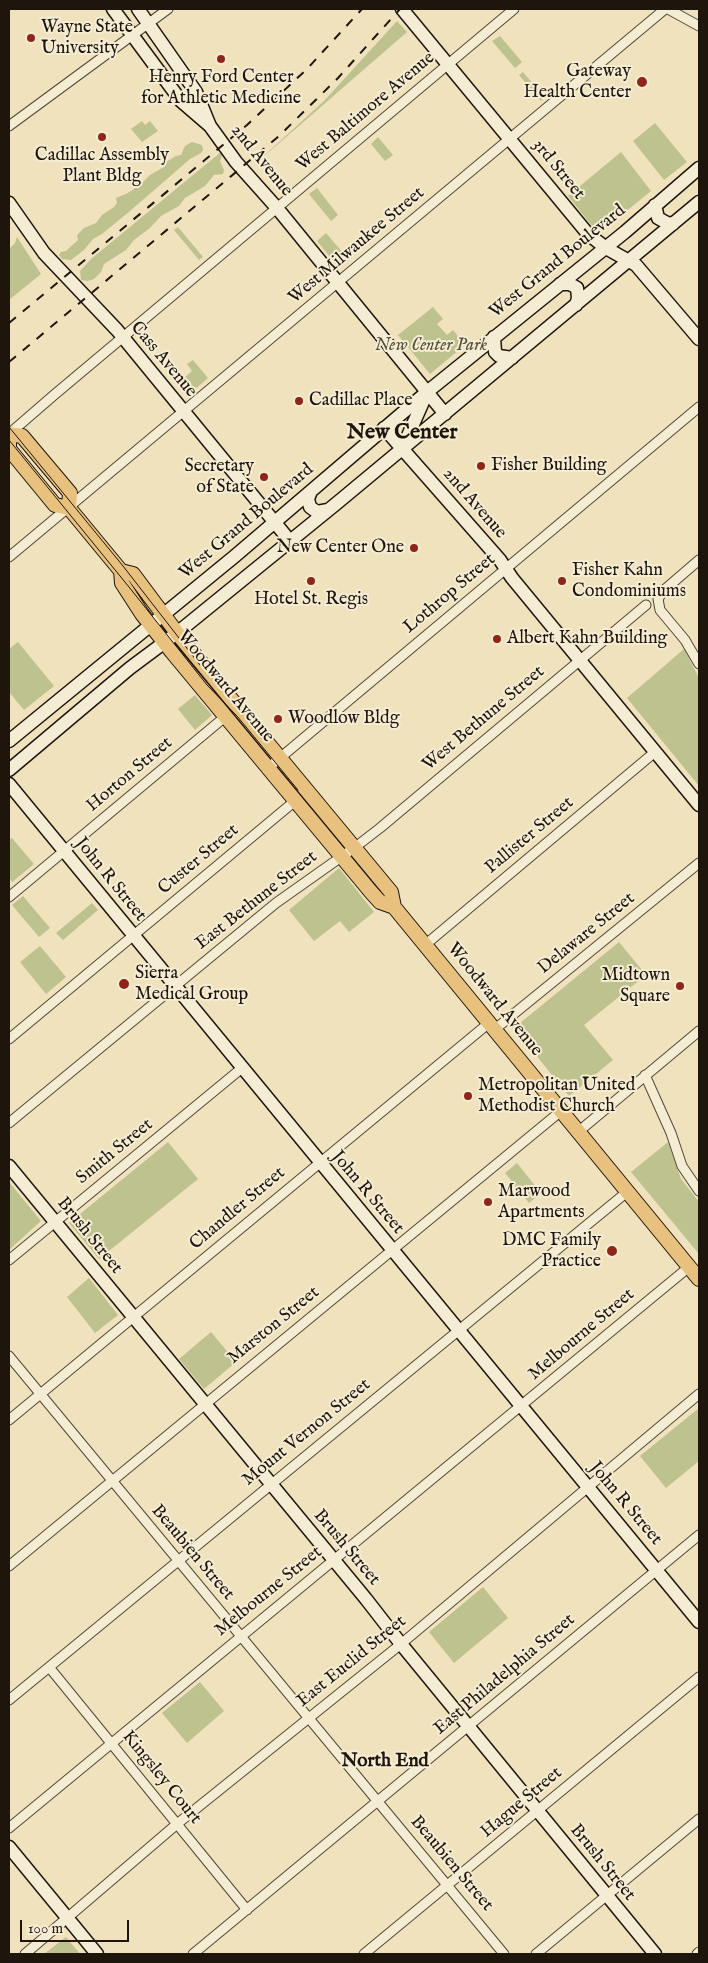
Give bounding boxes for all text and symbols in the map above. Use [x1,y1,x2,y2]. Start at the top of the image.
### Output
place label: Wayne State University [41,17,133,59]
marker: Wayne State University [25,32,37,44]
street label: West Baltimore Avenue [292,48,440,176]
marker: Henry Ford Center for Athletic Medicine [215,53,227,65]
place label: Gateway Health Center [523,61,631,104]
place label: Henry Ford Center for Athletic Medicine [141,67,301,110]
marker: Gateway Health Center [635,75,649,89]
street label: 2nd Avenue [225,121,297,201]
marker: Cadillac Assembly Plant Bldg [96,131,108,143]
street label: 3rd Street [527,135,589,205]
place label: Cadillac Assembly Plant Bldg [35,145,169,188]
street label: West Milwaukee Street [285,183,429,309]
street label: West Grand Boulevard [486,201,630,323]
street label: Cass Avenue [125,318,201,402]
park label: New Center Park [375,335,487,357]
place label: Cadillac Place [309,390,412,412]
marker: Cadillac Place [293,395,305,407]
district label: New Center [346,420,458,446]
place label: Fisher Building [491,455,607,477]
place label: Secretary of State [184,456,254,498]
street label: West Grand Boulevard [175,460,319,584]
marker: Fisher Building [475,460,487,472]
street label: 2nd Avenue [437,464,511,544]
marker: Secretary of State [258,471,270,483]
place label: New Center One [276,537,404,559]
marker: New Center One [408,542,420,554]
street label: Lothrop Street [400,549,500,639]
place label: Fisher Kahn Condominiums [572,560,686,602]
marker: Hotel St. Regis [305,575,317,587]
marker: Fisher Kahn Condominiums [556,575,568,587]
place label: Hotel St. Regis [254,589,368,611]
street label: Woodward Avenue [172,627,278,747]
place label: Albert Kahn Building [507,628,667,650]
marker: Albert Kahn Building [491,633,503,645]
street label: West Bethune Street [419,662,549,776]
place label: Woodlow Bldg [288,708,399,730]
marker: Woodlow Bldg [272,713,284,725]
street label: Horton Street [83,733,177,817]
street label: Pallister Street [481,793,579,879]
street label: Custer Street [154,820,244,900]
street label: John R Street [70,834,150,926]
street label: East Bethune Street [192,847,322,955]
street label: Delaware Street [534,888,640,980]
street label: Woodward Avenue [442,939,546,1061]
place label: Sierra Medical Group [135,963,248,1006]
place label: Midtown Square [602,965,670,1008]
marker: Sierra Medical Group [117,977,131,991]
marker: Midtown Square [674,980,686,992]
place label: Metropolitan United Methodist Church [478,1075,635,1118]
marker: Metropolitan United Methodist Church [462,1090,474,1102]
street label: Smith Street [72,1115,158,1189]
street label: John R Street [326,1147,408,1239]
street label: Chandler Street [186,1163,290,1255]
place label: Marwood Apartments [498,1181,585,1224]
street label: Brush Street [52,1193,126,1279]
marker: Marwood Apartments [482,1196,494,1208]
place label: DMC Family Practice [502,1230,601,1272]
marker: DMC Family Practice [605,1244,619,1258]
street label: Marston Street [224,1282,324,1370]
street label: Melbourne Street [525,1284,639,1386]
street label: Mount Vernon Street [239,1375,375,1491]
street label: John R Street [584,1458,666,1550]
street label: Beaubien Street [146,1501,238,1605]
street label: Brush Street [308,1506,384,1590]
street label: Melbourne Street [211,1542,327,1642]
street label: East Philadelphia Street [430,1610,580,1740]
street label: East Euclid Street [293,1611,411,1713]
street label: Kingsley Court [117,1727,205,1829]
district label: North End [341,1751,429,1773]
street label: Hague Street [477,1763,567,1843]
street label: Beaubien Street [405,1812,497,1916]
street label: Brush Street [565,1820,639,1906]
scale bar [22,1910,131,1942]
text: 100 m [28,1919,63,1938]

